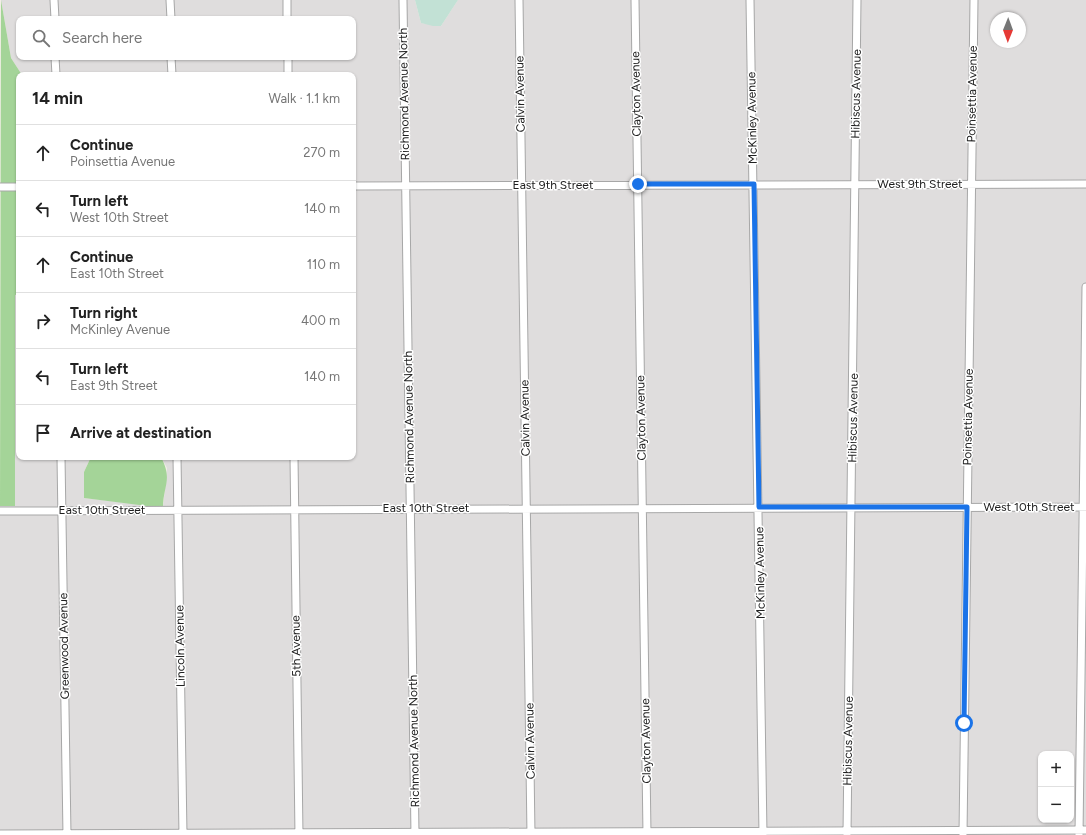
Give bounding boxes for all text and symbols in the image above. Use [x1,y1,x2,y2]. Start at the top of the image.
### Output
north arrow [990,12,1026,48]
search box [16,16,356,60]
icon: search [30,27,52,49]
street label: Richmond Avenue North [396,27,412,160]
text: Search here [62,29,142,47]
street label: Poinsettia Avenue [964,45,980,143]
street label: Hibiscus Avenue [848,49,864,139]
street label: Clayton Avenue [628,51,644,137]
street label: Calvin Avenue [512,55,528,132]
street label: McKinley Avenue [744,71,760,164]
text: 14 min [32,88,83,108]
text: Walk · 1.1 km [269,91,340,106]
text: Continue [70,136,133,154]
icon: ahead [32,142,54,164]
text: 270 m [303,145,340,160]
text: Poinsettia Avenue [70,154,175,169]
route end [629,175,647,193]
street label: West 9th Street [877,177,963,191]
street label: East 9th Street [513,178,594,192]
text: Turn left [70,192,128,210]
icon: left [32,198,54,220]
text: 140 m [304,201,340,216]
text: West 10th Street [70,210,169,225]
text: Continue [70,248,133,266]
icon: ahead [32,254,54,276]
text: 110 m [307,257,340,272]
text: East 10th Street [70,266,164,281]
text: Turn right [70,304,138,322]
icon: right [32,310,54,332]
text: 400 m [301,313,340,328]
text: McKinley Avenue [70,322,170,337]
street label: Richmond Avenue North [401,350,417,483]
text: Turn left [70,360,128,378]
icon: left [32,366,54,388]
street label: Poinsettia Avenue [960,368,976,466]
text: 140 m [304,369,340,384]
street label: Hibiscus Avenue [845,373,861,463]
street label: Clayton Avenue [633,375,649,461]
text: East 9th Street [70,378,158,393]
street label: Calvin Avenue [517,379,533,456]
icon: arrive [32,422,54,444]
text: Arrive at destination [70,424,211,442]
street label: West 10th Street [983,500,1075,514]
street label: East 10th Street [383,501,470,515]
street label: East 10th Street [59,503,146,517]
street label: McKinley Avenue [752,526,768,619]
street label: Greenwood Avenue [56,592,72,699]
street label: Lincoln Avenue [172,604,188,687]
street label: 5th Avenue [288,615,304,677]
street label: Richmond Avenue North [406,674,422,807]
street label: Hibiscus Avenue [840,696,856,786]
street label: Clayton Avenue [638,698,654,784]
street label: Calvin Avenue [522,702,538,779]
route start [955,714,973,732]
map controls [1038,751,1074,823]
button: + [1038,751,1074,787]
button: − [1038,787,1074,823]

